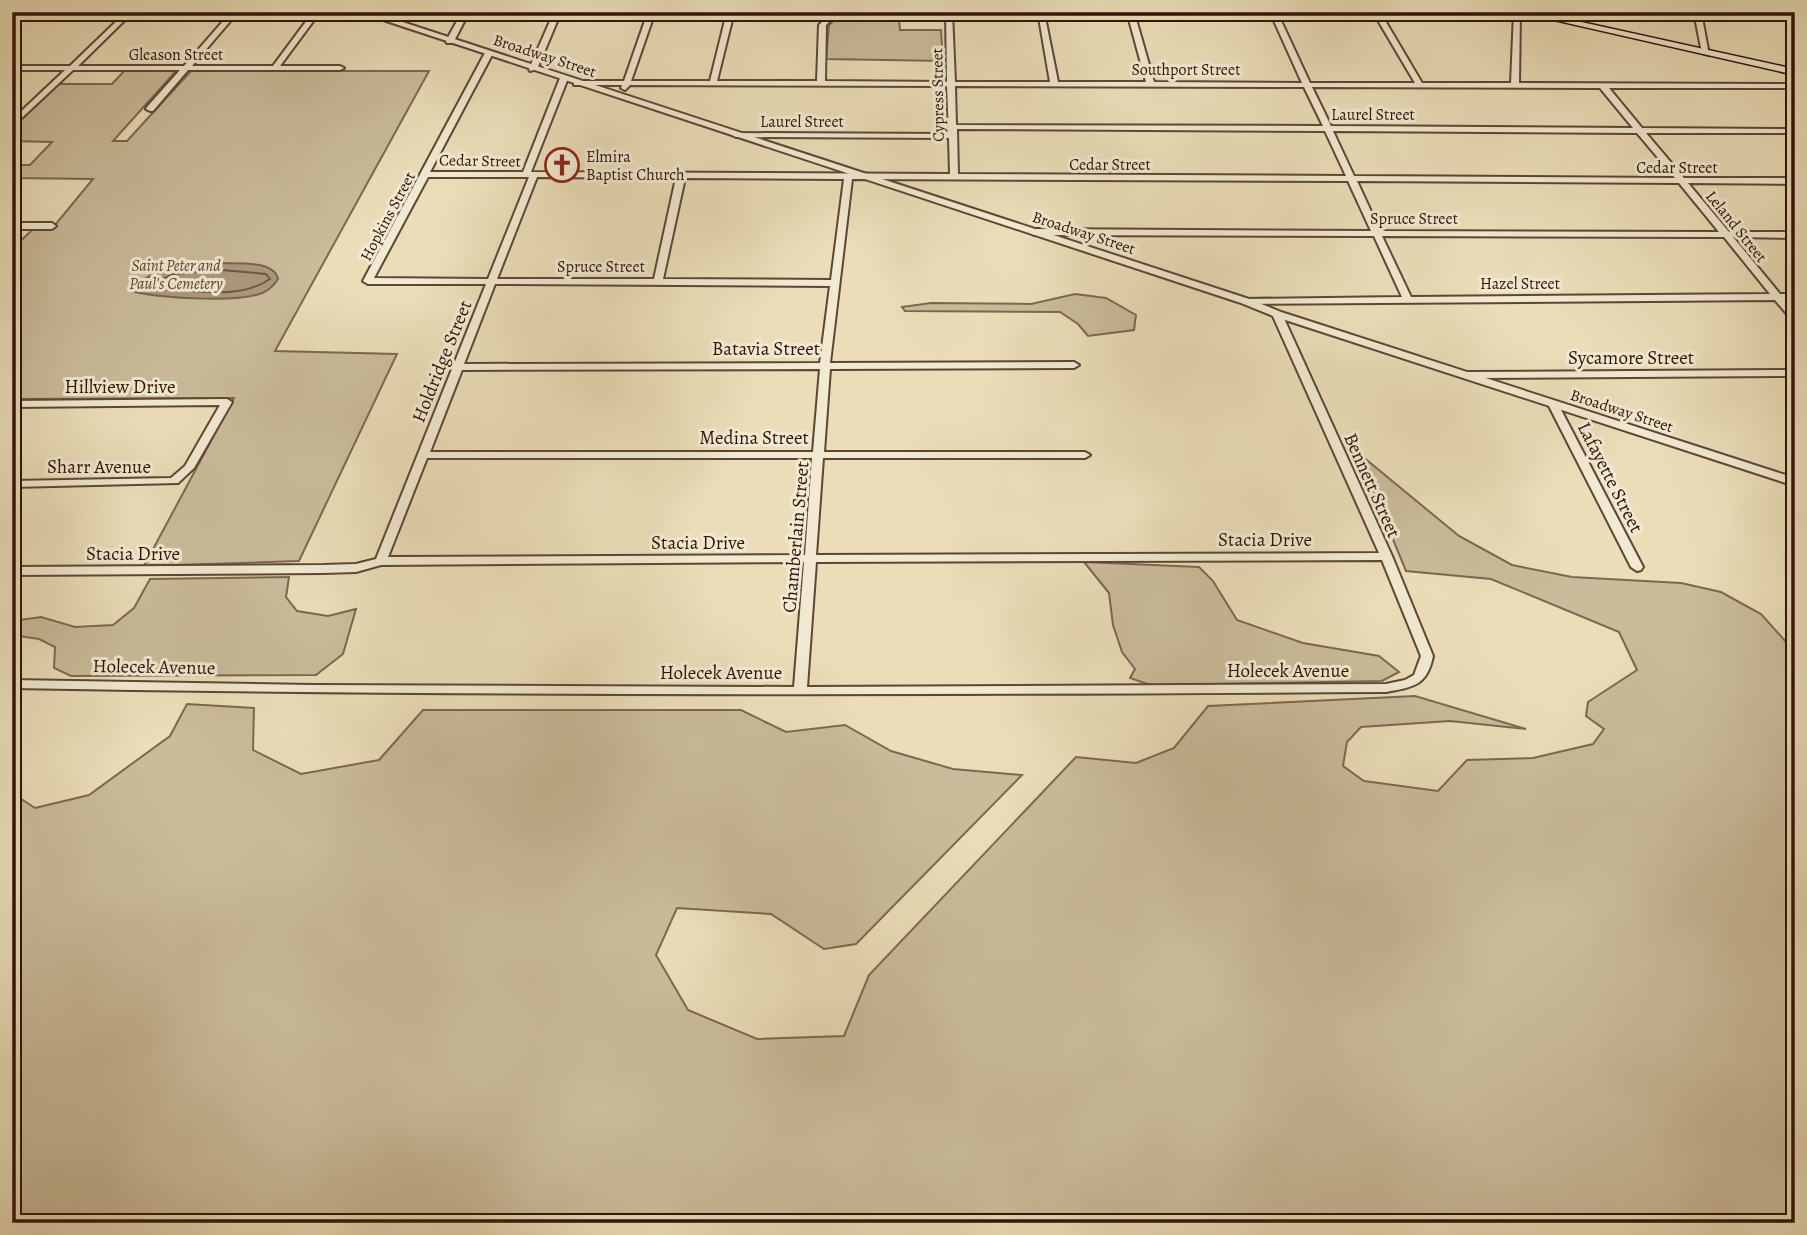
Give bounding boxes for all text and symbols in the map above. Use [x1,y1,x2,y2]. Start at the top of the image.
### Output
street label: Broadway Street [490,29,599,83]
street label: Gleason Street [129,44,223,66]
street label: Cypress Street [926,48,950,142]
street label: Southport Street [1132,59,1240,81]
street label: Laurel Street [1331,104,1415,126]
street label: Laurel Street [760,111,844,133]
church icon: Elmira Baptist Church [543,146,581,184]
place label: Elmira Baptist Church [586,146,685,186]
street label: Cedar Street [439,149,521,173]
street label: Cedar Street [1069,154,1151,176]
street label: Cedar Street [1636,157,1718,179]
street label: Hopkins Street [355,168,421,265]
street label: Leland Street [1700,186,1772,267]
street label: Broadway Street [1029,206,1138,260]
street label: Spruce Street [1370,208,1458,230]
park label: Saint Peter and Paul's Cemetery [129,255,223,295]
street label: Spruce Street [557,256,645,278]
street label: Hazel Street [1480,273,1560,295]
street label: Holdridge Street [406,296,478,426]
street label: Batavia Street [712,336,820,362]
street label: Sycamore Street [1568,345,1694,371]
street label: Hillview Drive [65,374,175,400]
street label: Broadway Street [1567,384,1676,438]
street label: Lafayette Street [1571,418,1649,537]
street label: Medina Street [699,425,809,451]
street label: Bennett Street [1337,429,1407,542]
street label: Sharr Avenue [47,454,151,480]
street label: Chamberlain Street [776,460,816,614]
street label: Stacia Drive [1218,527,1312,553]
street label: Stacia Drive [651,530,745,556]
street label: Stacia Drive [86,541,180,567]
street label: Holecek Avenue [92,653,216,681]
street label: Holecek Avenue [1227,658,1349,684]
street label: Holecek Avenue [660,660,782,686]

